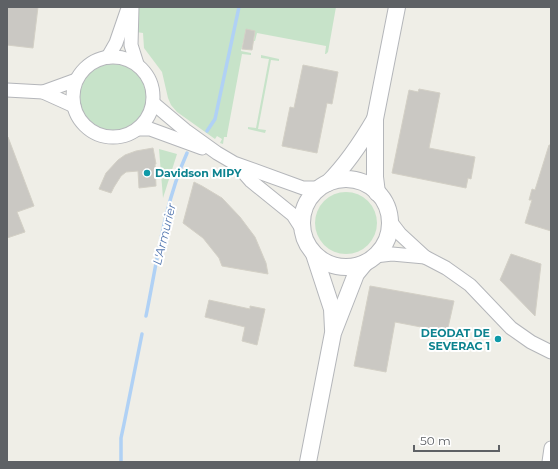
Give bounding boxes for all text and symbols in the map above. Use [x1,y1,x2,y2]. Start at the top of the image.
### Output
place label: Davidson MIPY [155,166,242,180]
marker: Davidson MIPY [142,168,152,178]
water label: L'Armurier [149,201,179,266]
place label: DEODAT DE SEVERAC 1 [421,326,490,353]
marker: DEODAT DE SEVERAC 1 [493,334,503,344]
scale bar [414,427,499,453]
text: 50 m [420,433,451,448]

